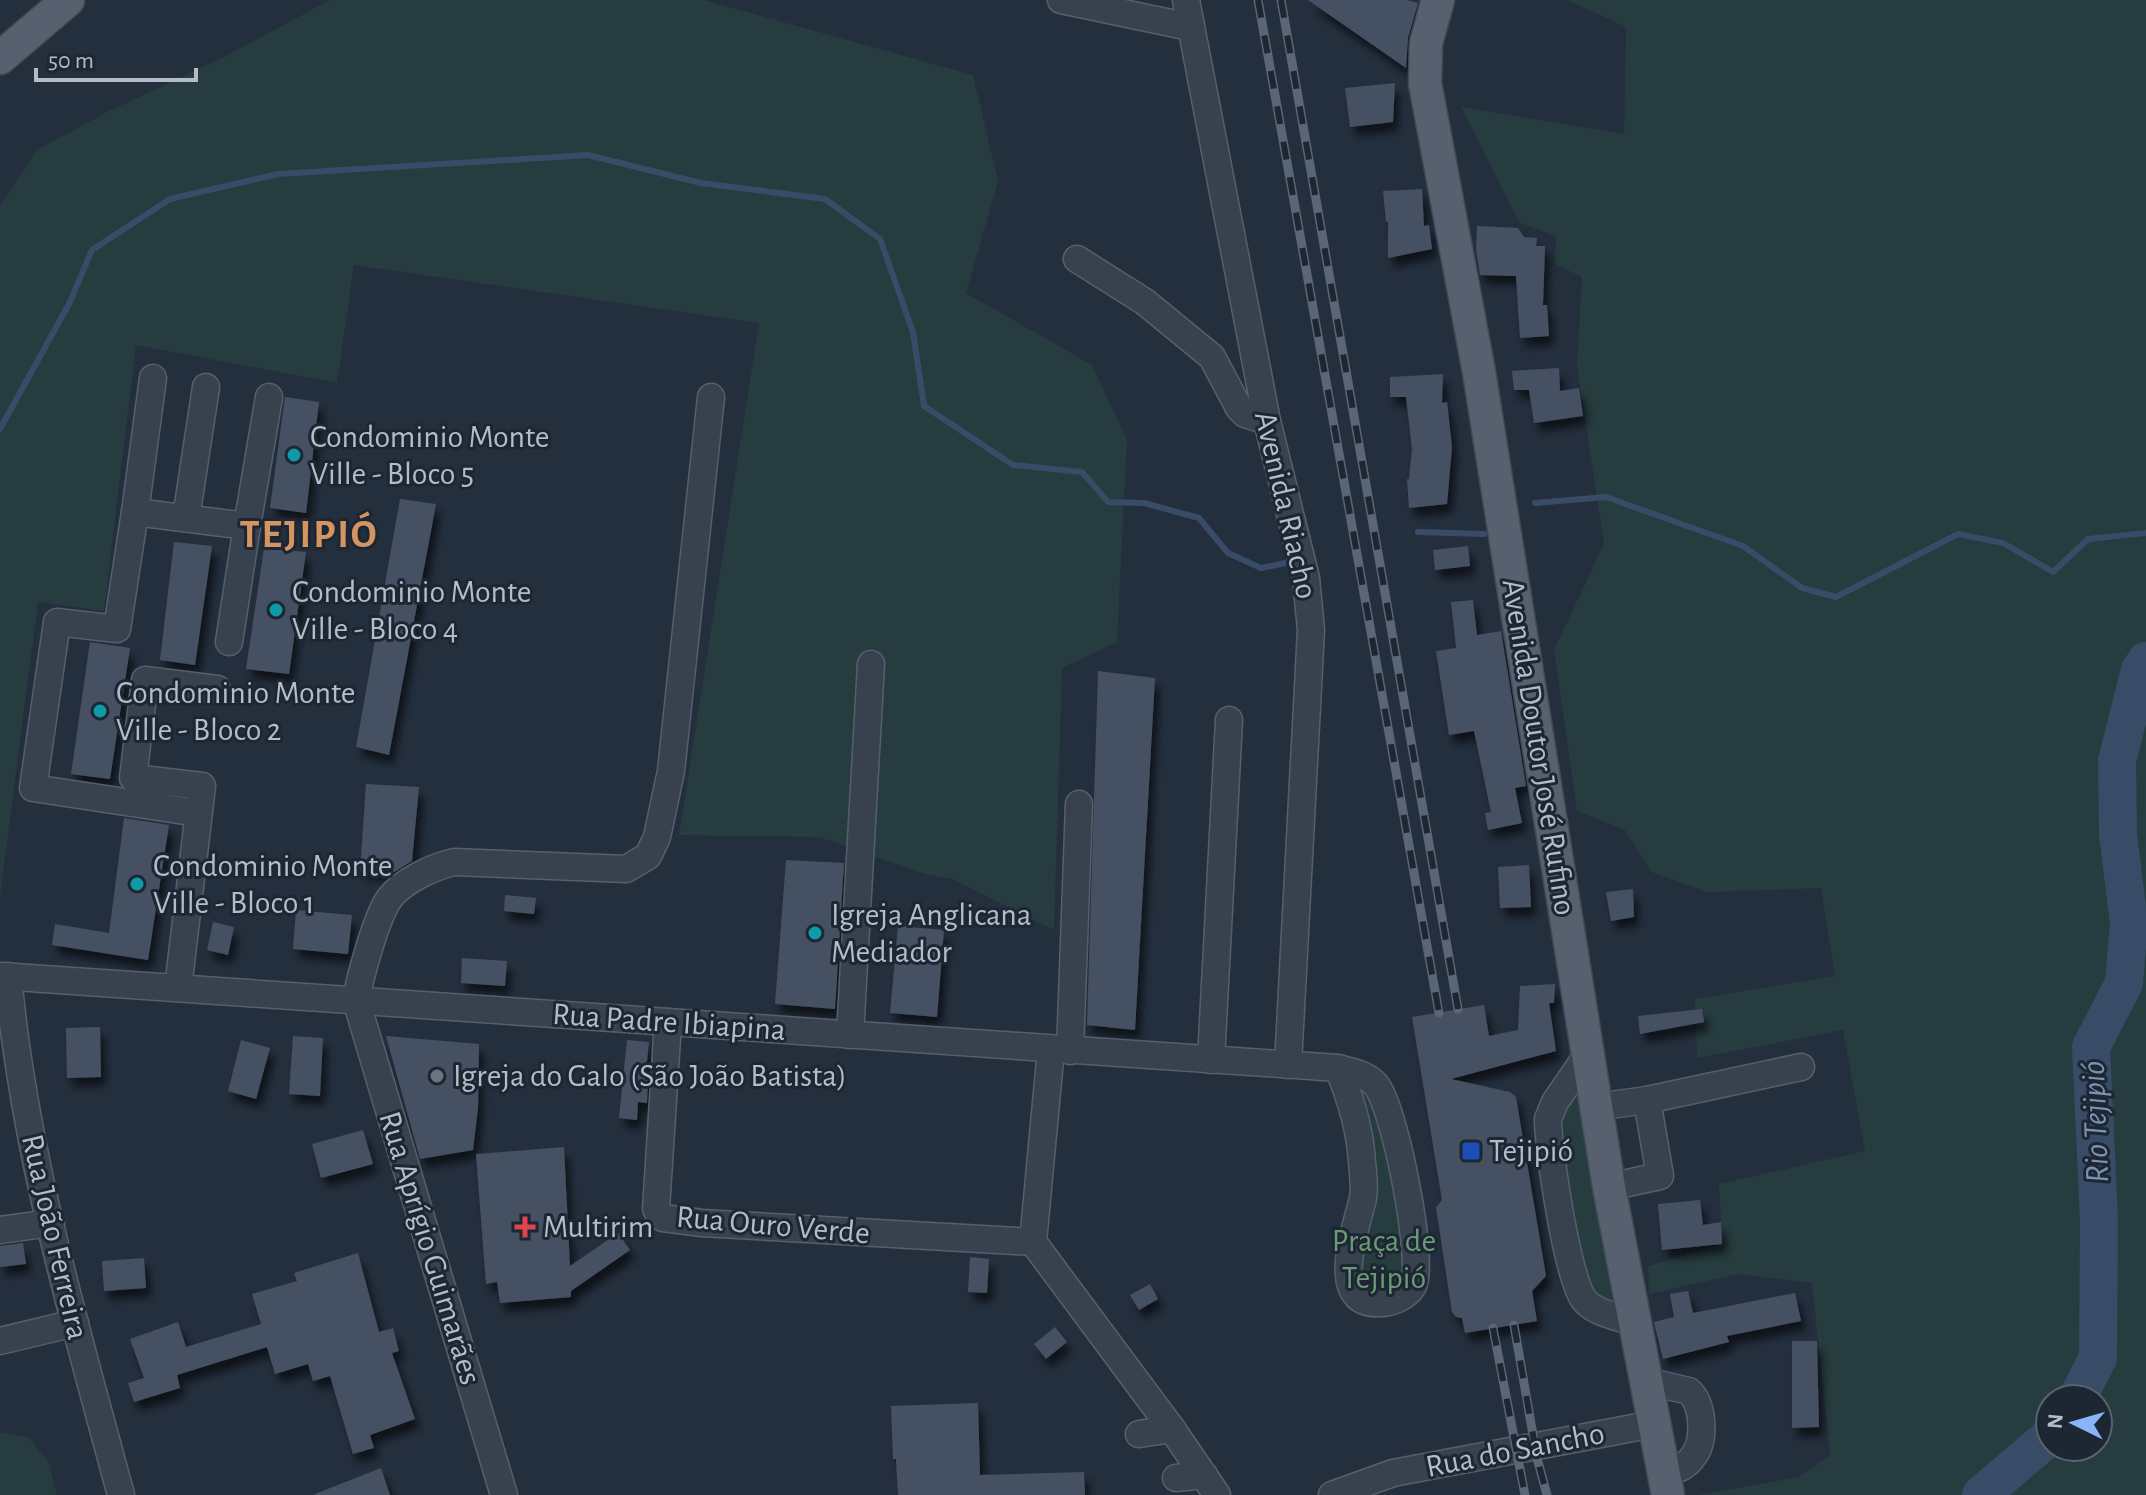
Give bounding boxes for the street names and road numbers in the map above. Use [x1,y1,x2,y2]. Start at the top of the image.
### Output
street label: Avenida Riacho [1249,408,1323,602]
street label: Avenida Doutor José Rufino [1497,577,1581,917]
street label: Rua Padre Ibiapina [551,998,787,1046]
street label: Rua Aprígio Guimarães [373,1108,487,1388]
street label: Rua João Ferreira [16,1131,94,1343]
street label: Rua Ouro Verde [675,1201,871,1249]
street label: Rua do Sancho [1423,1417,1607,1483]

